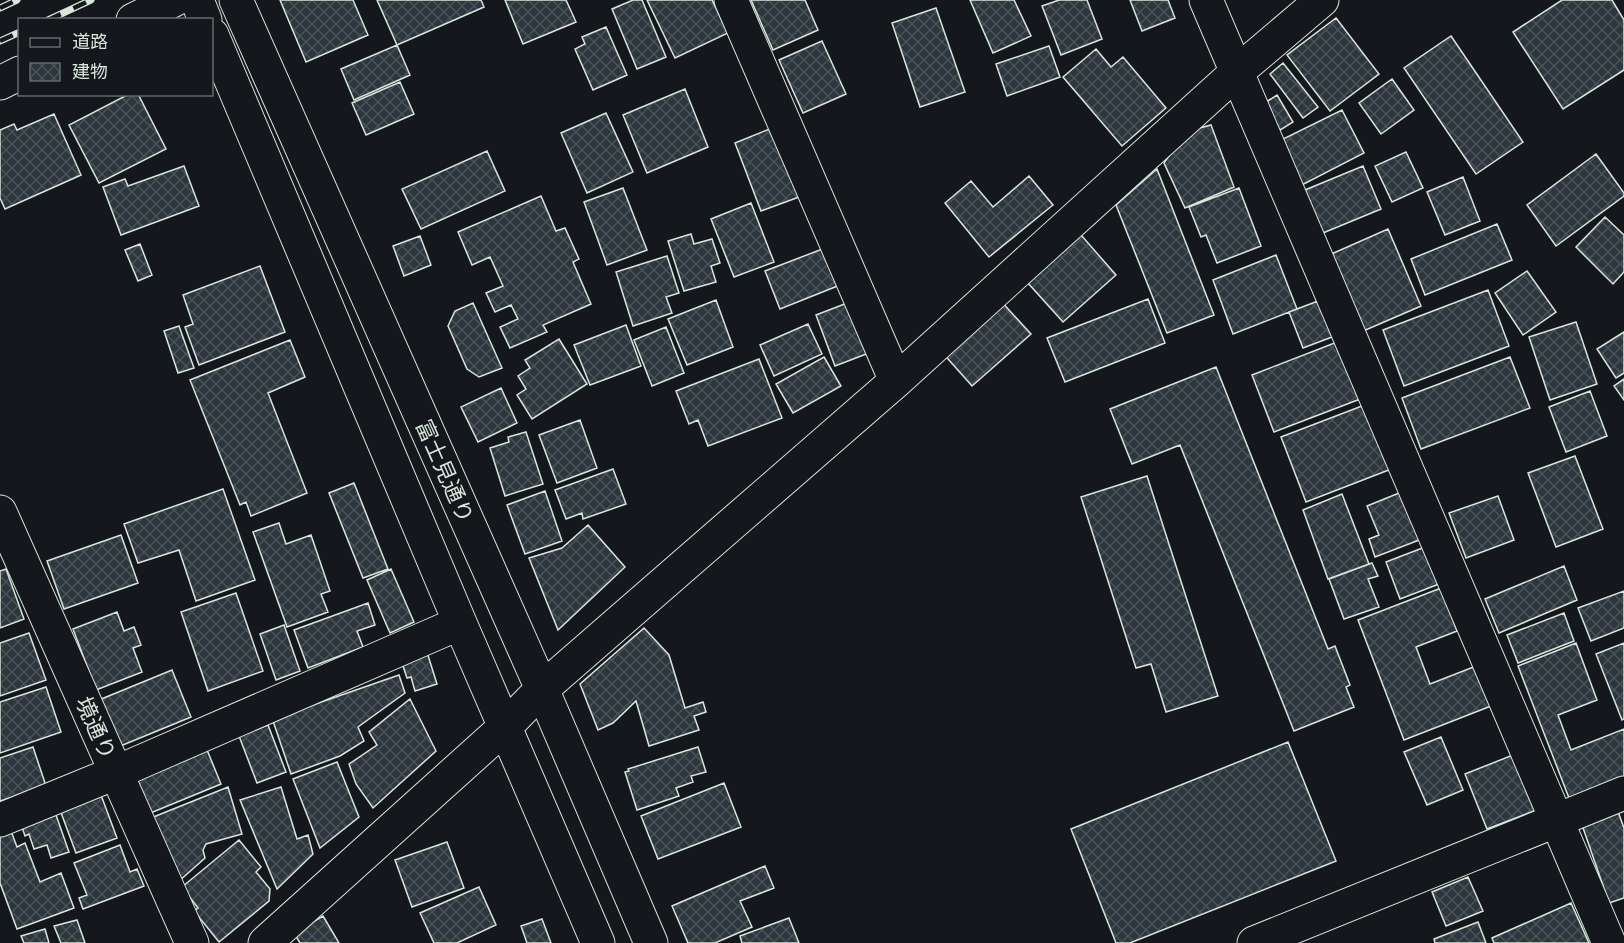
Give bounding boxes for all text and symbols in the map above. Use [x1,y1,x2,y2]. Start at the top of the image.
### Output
legend [18,18,213,96]
text: 道路 [72,31,108,53]
text: 建物 [72,61,108,83]
street label: 富士見通り [410,416,478,527]
street label: 境通り [70,693,120,764]

